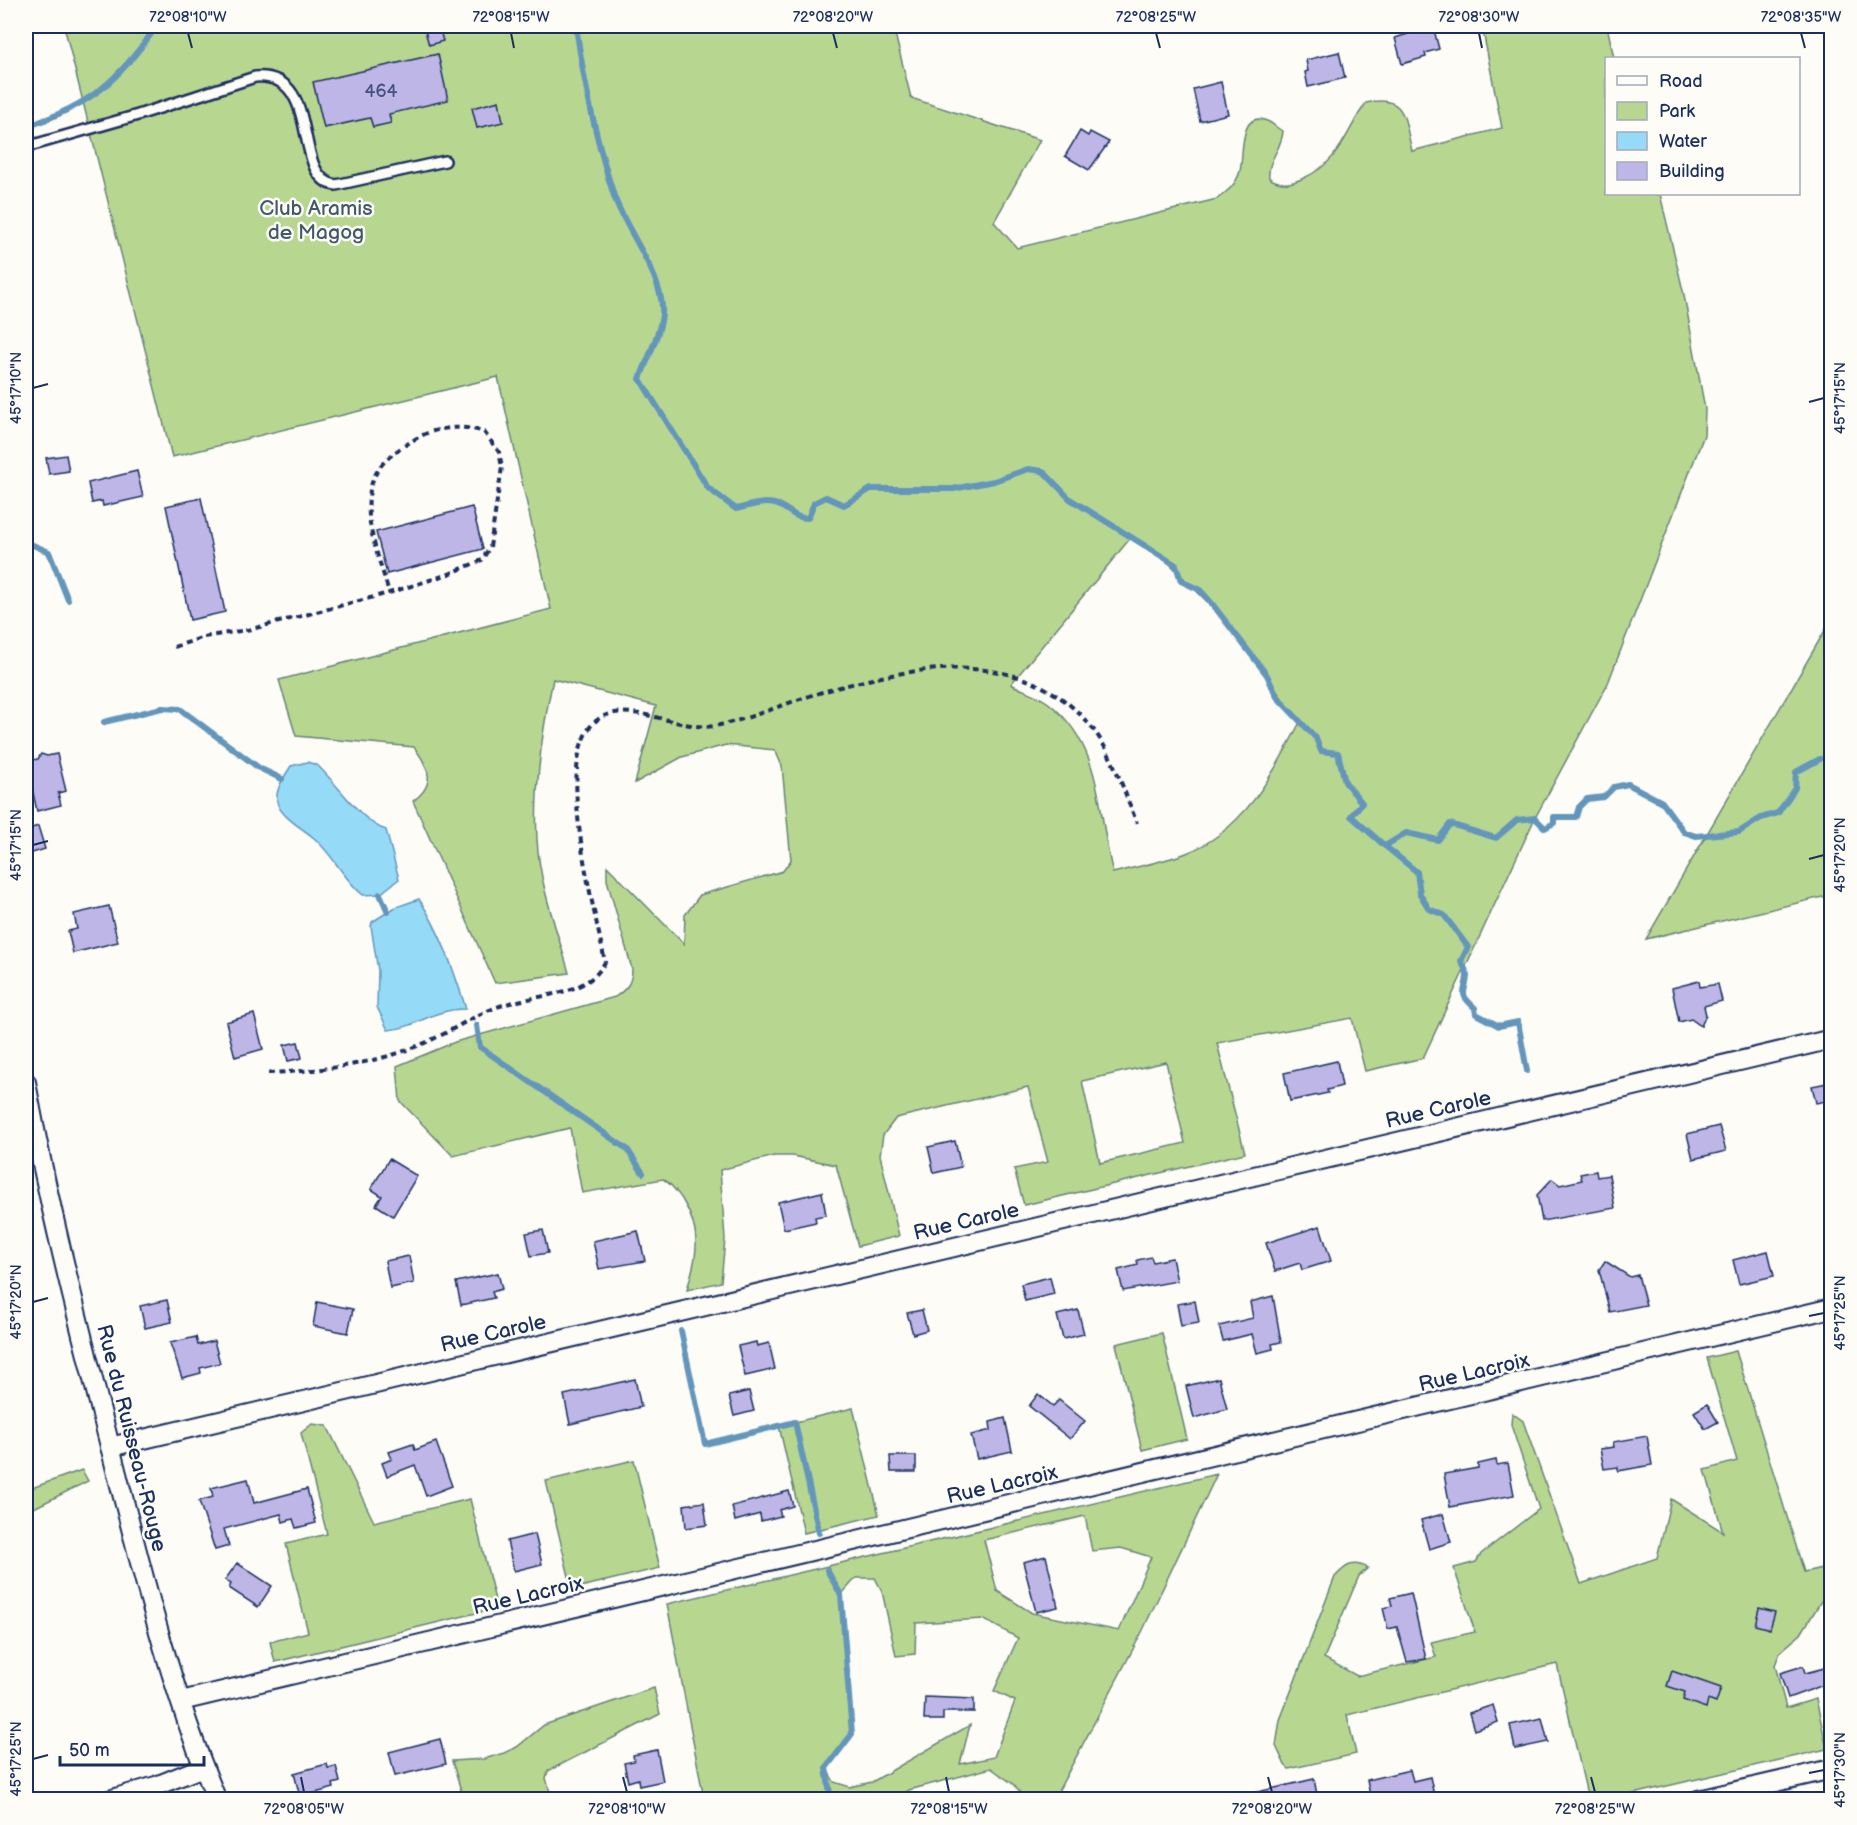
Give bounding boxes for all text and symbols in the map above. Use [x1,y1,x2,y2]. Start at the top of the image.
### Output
text: 72°08'10"W [149,8,227,27]
text: 72°08'15"W [472,8,550,27]
text: 72°08'20"W [793,8,874,27]
text: 72°08'25"W [1116,8,1196,27]
text: 72°08'30"W [1439,8,1520,27]
text: 72°08'35"W [1761,8,1842,27]
legend [1605,57,1800,195]
text: Road [1659,71,1703,92]
house number: 464 [365,81,397,102]
text: Park [1659,101,1695,122]
text: Water [1659,131,1707,152]
text: Building [1659,161,1725,182]
park label: Club Aramis de Magog [259,196,373,245]
text: 45°17'10"N [7,352,26,424]
text: 45°17'15"N [1831,362,1850,434]
text: 45°17'15"N [7,809,26,881]
text: 45°17'20"N [1831,817,1850,893]
street label: Rue Carole [1383,1085,1493,1134]
street label: Rue Carole [911,1197,1021,1246]
text: 45°17'20"N [7,1264,26,1340]
text: 45°17'25"N [1831,1275,1850,1351]
street label: Rue Carole [438,1309,548,1358]
street label: Rue du Ruisseau-Rouge [91,1322,172,1554]
street label: Rue Lacroix [1416,1348,1532,1397]
street label: Rue Lacroix [944,1460,1060,1509]
street label: Rue Lacroix [470,1571,586,1620]
text: 45°17'25"N [7,1721,26,1797]
scale bar [60,1729,204,1767]
text: 45°17'30"N [1831,1732,1850,1808]
text: 50 m [69,1740,110,1761]
text: 72°08'05"W [264,1800,344,1819]
text: 72°08'10"W [588,1800,666,1819]
text: 72°08'15"W [910,1800,988,1819]
text: 72°08'20"W [1232,1800,1313,1819]
text: 72°08'25"W [1555,1800,1635,1819]

